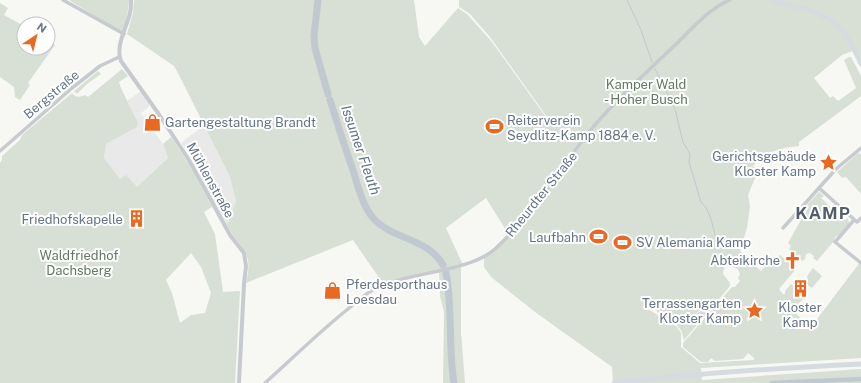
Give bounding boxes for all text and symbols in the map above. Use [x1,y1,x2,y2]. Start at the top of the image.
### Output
north arrow [16,16,56,56]
text: N [35,20,49,35]
street label: Bergstraße [21,67,82,122]
park label: Kamper Wald - Hoher Busch [604,77,688,107]
water label: Issumer Fleuth [338,103,384,197]
shop icon: Gartengestaltung Brandt [142,112,162,132]
place label: Reiterverein Seydlitz-Kamp 1884 e. V. [507,113,656,143]
place label: Gartengestaltung Brandt [165,115,316,130]
sports icon: Reiterverein Seydlitz-Kamp 1884 e. V. [484,117,504,137]
street label: Mühlenstraße [184,140,237,220]
street label: Rheurdter Straße [503,149,580,240]
place label: Gerichtsgebäude Kloster Kamp [712,149,816,179]
place icon: Gerichtsgebäude Kloster Kamp [819,153,839,173]
district label: KAMP [795,203,851,223]
building icon: Friedhofskapelle [126,209,146,229]
place label: Friedhofskapelle [21,212,123,227]
sports icon: Laufbahn [589,227,609,247]
place label: Laufbahn [529,230,586,245]
sports icon: SV Alemania Kamp [613,232,633,252]
place label: SV Alemania Kamp [636,235,751,250]
park label: Waldfriedhof Dachsberg [40,248,118,278]
church icon: Abteikirche [783,250,803,270]
place label: Abteikirche [710,253,780,268]
place label: Pferdesporthaus Loesdau [346,277,447,307]
building icon: Kloster Kamp [790,278,810,298]
shop icon: Pferdesporthaus Loesdau [323,281,343,301]
place label: Terrassengarten Kloster Kamp [642,296,741,326]
place icon: Terrassengarten Kloster Kamp [744,300,764,320]
place label: Kloster Kamp [778,300,822,330]

